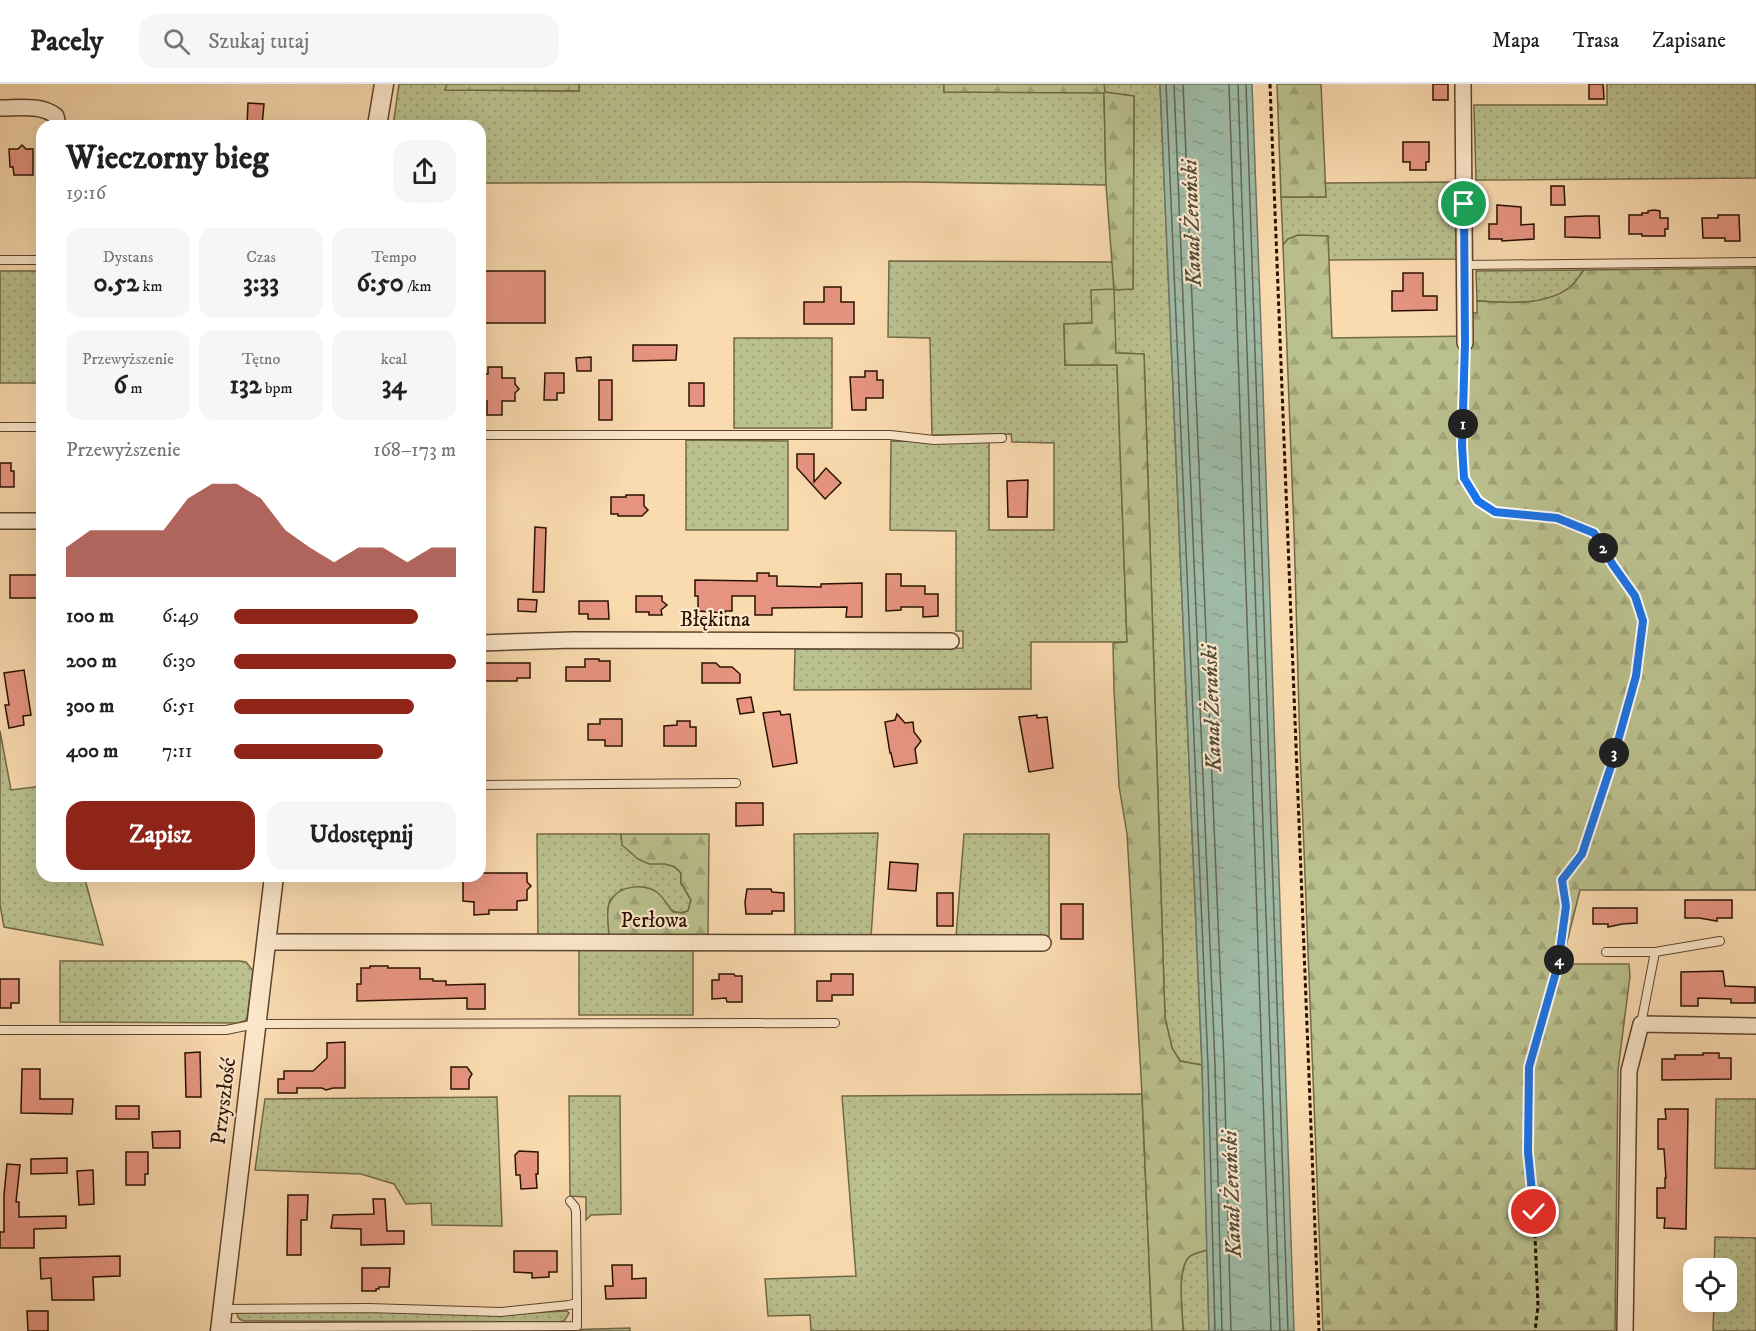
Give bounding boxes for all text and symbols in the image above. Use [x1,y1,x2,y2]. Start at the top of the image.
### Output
search box [139,14,559,68]
text: Pacely [30,24,103,59]
icon: search [160,25,193,58]
text: Szukaj tutaj [208,28,309,55]
text: Mapa [1492,28,1540,54]
text: Trasa [1573,28,1619,54]
text: Zapisane [1652,28,1726,54]
text: Wieczorny bieg [66,138,269,179]
button: share [393,140,456,203]
water label: Kanał Żerański [1176,158,1208,288]
pin [1438,178,1489,229]
text: 19:16 [66,181,106,206]
icon: arrive [1447,187,1480,220]
text: Dystans [103,247,153,267]
text: Czas [246,247,276,267]
text: Tempo [372,247,416,267]
text: 0.52 [94,267,139,300]
text: 3:33 [243,267,279,300]
text: 6:50 [357,267,404,300]
text: km [139,276,162,296]
text: /km [404,276,431,296]
text: Przewyższenie [82,349,174,369]
text: Tętno [242,349,280,369]
text: kcal [381,349,407,369]
text: 6 [114,369,127,402]
text: 132 [229,369,262,402]
text: 34 [382,369,406,402]
text: m [127,378,143,398]
text: bpm [262,378,293,398]
pin: 1 [1448,409,1478,439]
text: 1 [1460,414,1466,434]
text: Przewyższenie [66,438,180,463]
text: 168–173 m [373,438,456,463]
pin: 2 [1588,533,1618,563]
text: 2 [1599,538,1607,558]
text: 100 m [66,604,114,629]
text: 6:49 [162,604,199,629]
street label: Błękitna [680,607,750,633]
water label: Kanał Żerański [1196,643,1228,773]
text: 200 m [66,649,117,674]
text: 6:30 [162,649,196,674]
text: 300 m [66,694,114,719]
text: 6:51 [162,694,195,719]
pin: 3 [1599,738,1629,768]
text: 400 m [66,739,118,764]
text: 7:11 [162,739,192,764]
text: 3 [1611,743,1617,763]
button: Zapisz [66,801,255,870]
button: Udostępnij [267,801,456,870]
street label: Perłowa [620,908,688,934]
pin: 4 [1544,945,1574,975]
text: 4 [1554,950,1564,970]
street label: Przyszłość [206,1056,242,1146]
water label: Kanał Żerański [1216,1129,1248,1259]
pin [1508,1186,1559,1237]
icon: check [1517,1195,1550,1228]
map controls [1683,1258,1737,1312]
button: locate [1683,1258,1737,1312]

